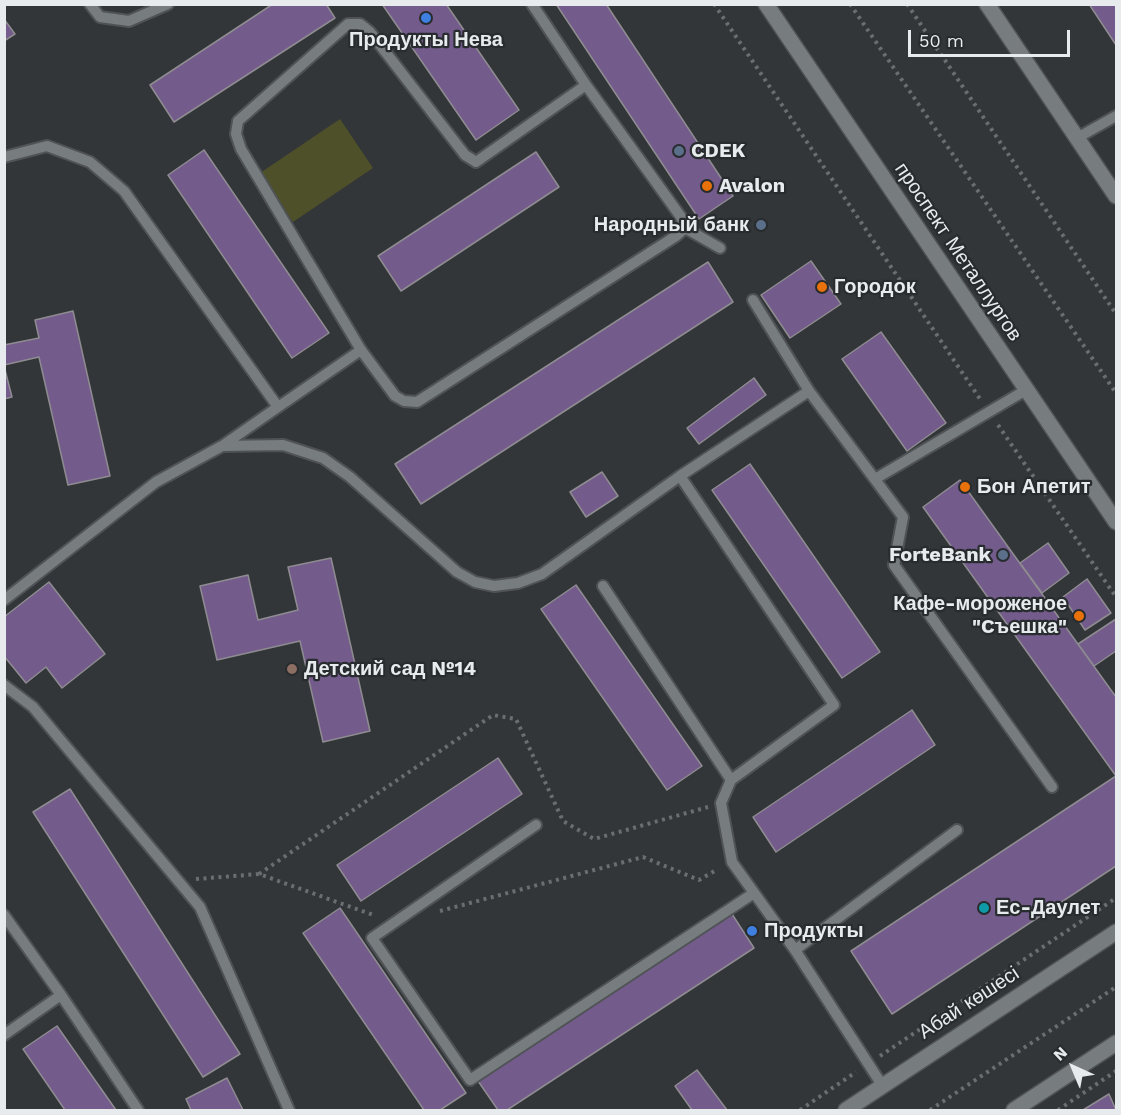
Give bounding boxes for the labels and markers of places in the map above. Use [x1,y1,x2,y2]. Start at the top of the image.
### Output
marker: Продукты Нева [419,11,433,25]
place label: Продукты Нева [349,28,503,52]
place label: CDEK [691,139,745,163]
marker: CDEK [672,144,686,158]
place label: Avalon [719,174,785,198]
marker: Avalon [700,179,714,193]
place label: Народный банк [594,213,749,237]
marker: Народный банк [754,218,768,232]
place label: Городок [834,275,916,299]
marker: Городок [815,280,829,294]
place label: Бон Апетит [977,475,1091,499]
marker: Бон Апетит [958,480,972,494]
place label: ForteBank [889,543,991,567]
marker: ForteBank [996,548,1010,562]
place label: Кафе-мороженое "Cъешка" [893,592,1067,639]
marker: Кафе-мороженое "Cъешка" [1072,609,1086,623]
place label: Детский сад №14 [304,657,476,681]
marker: Детский сад №14 [285,662,299,676]
place label: Ес-Даулет [996,896,1100,920]
marker: Ес-Даулет [977,901,991,915]
place label: Продукты [764,919,863,943]
marker: Продукты [745,924,759,938]

